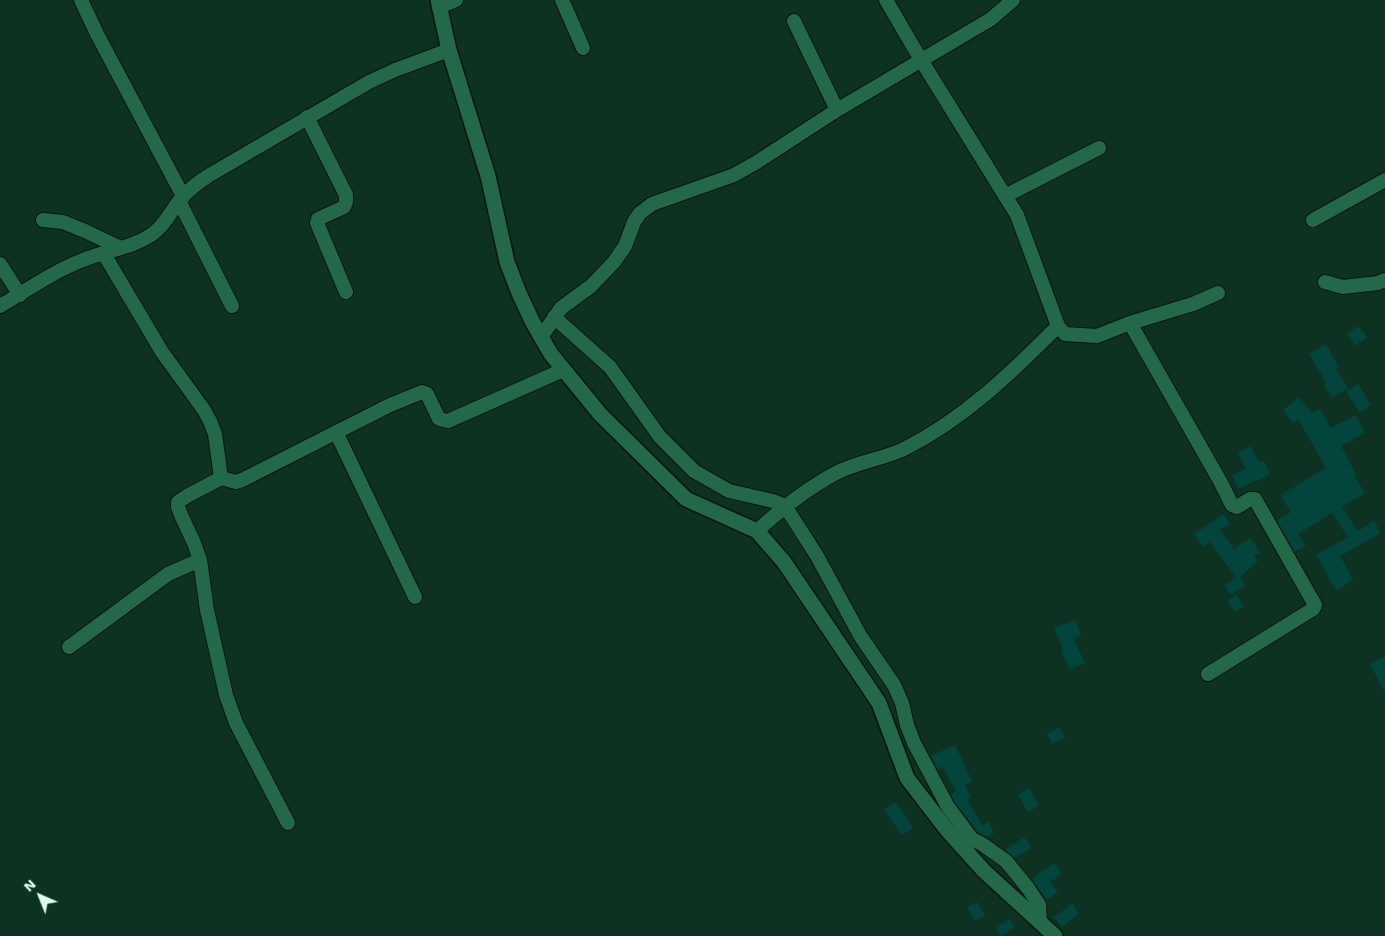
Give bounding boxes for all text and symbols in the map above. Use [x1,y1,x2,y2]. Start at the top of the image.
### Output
north arrow [15,871,65,921]
text: N [20,876,39,895]

